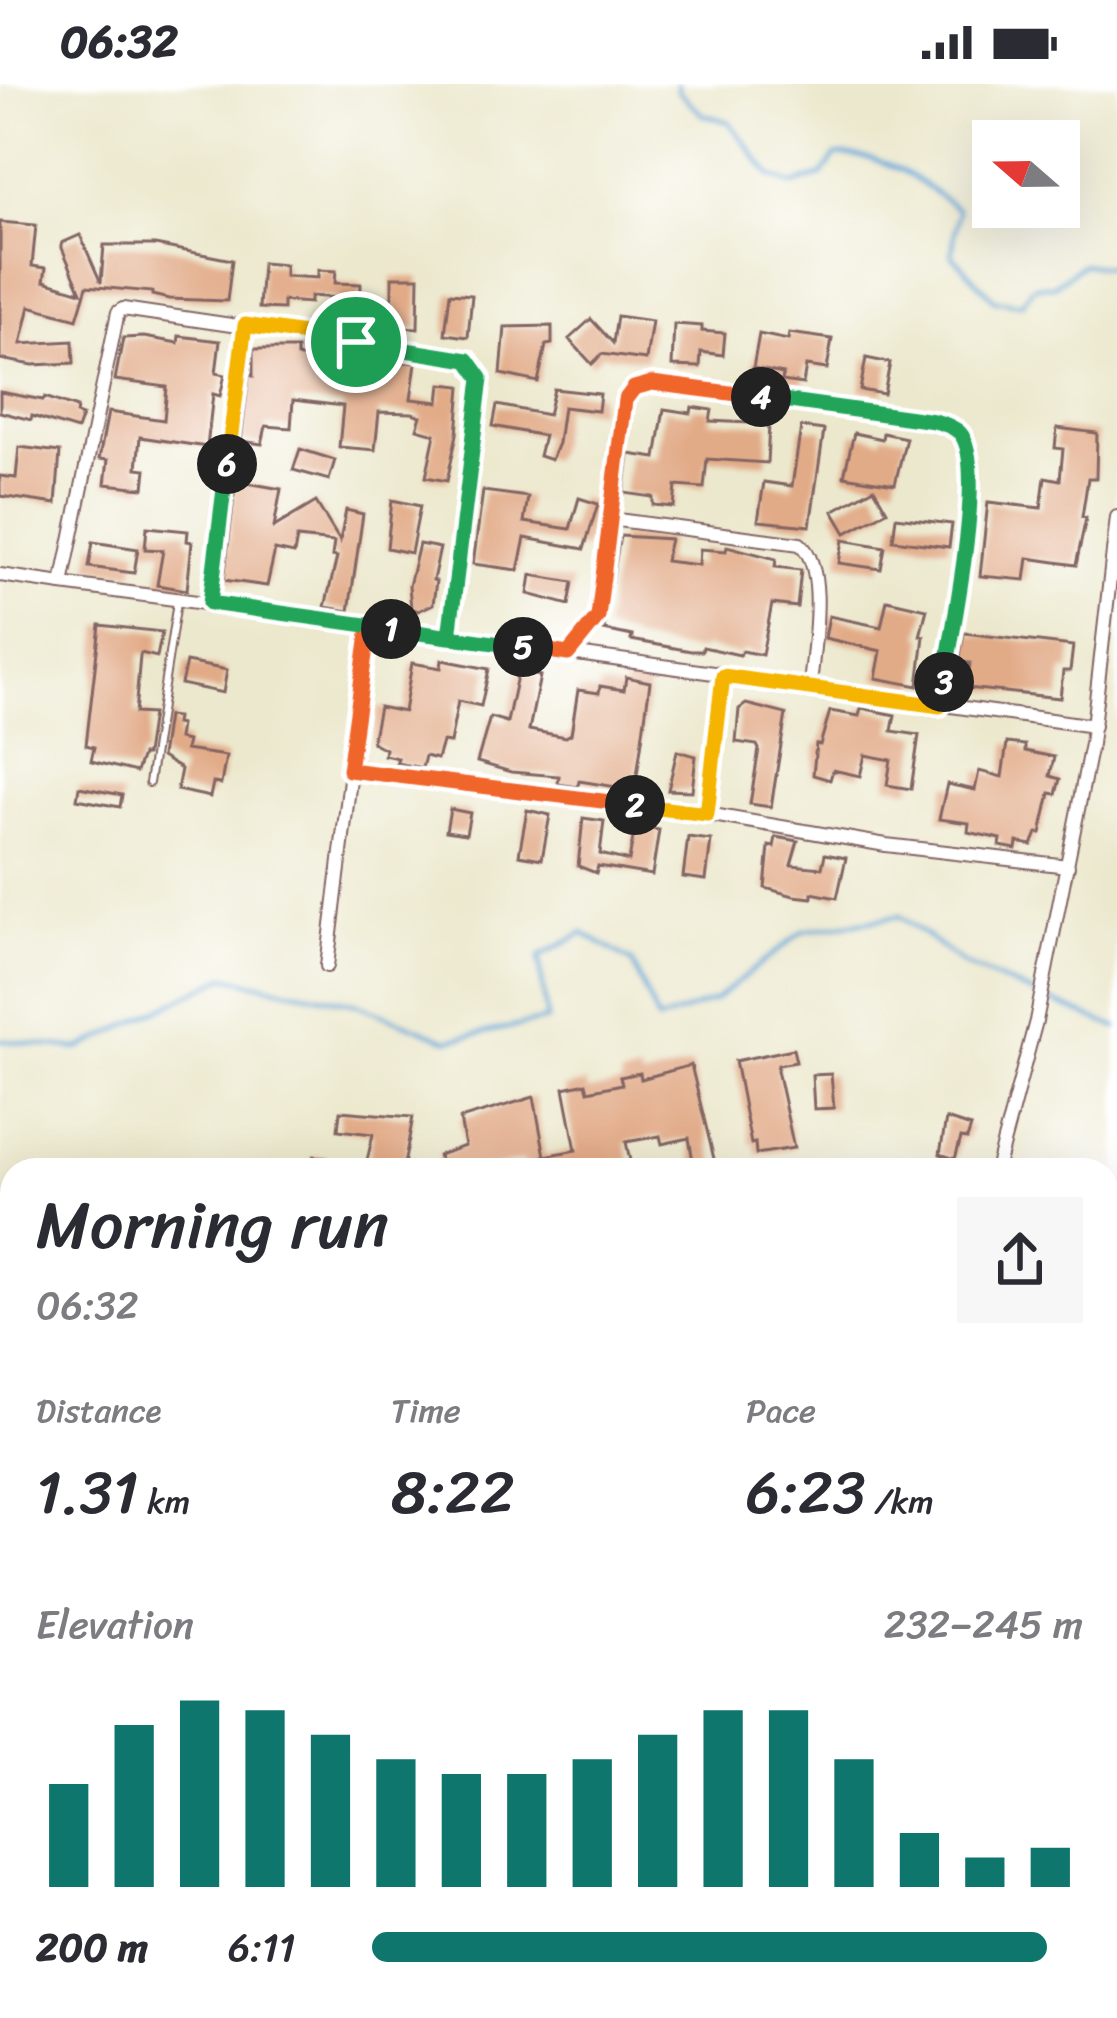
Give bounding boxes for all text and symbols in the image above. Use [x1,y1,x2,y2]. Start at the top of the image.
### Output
text: 06:32 [60,2,178,82]
north arrow [972,120,1080,228]
map controls [972,120,1080,228]
pin [305,291,407,393]
icon: arrive [323,309,389,375]
pin: 4 [731,367,791,427]
text: 4 [751,368,771,426]
pin: 6 [197,434,257,494]
text: 6 [218,435,236,493]
pin: 1 [361,599,421,659]
text: 1 [384,600,398,658]
pin: 5 [493,617,553,677]
text: 5 [513,618,533,676]
pin: 3 [914,652,974,712]
text: 3 [935,653,953,711]
pin: 2 [605,775,665,835]
text: 2 [625,776,645,834]
text: Morning run [36,1167,389,1284]
button: share [957,1197,1083,1323]
text: 06:32 [36,1271,139,1340]
text: Distance [36,1382,161,1440]
text: Time [391,1382,461,1440]
text: Pace [746,1382,816,1440]
text: 1.31 [36,1440,139,1546]
text: 8:22 [391,1440,515,1546]
text: 6:23 [746,1440,866,1546]
text: km [139,1473,190,1531]
text: /km [866,1473,934,1531]
text: Elevation [36,1590,194,1659]
text: 232–245 m [884,1590,1083,1659]
text: 200 m [36,1913,148,1982]
text: 6:11 [228,1913,295,1982]

